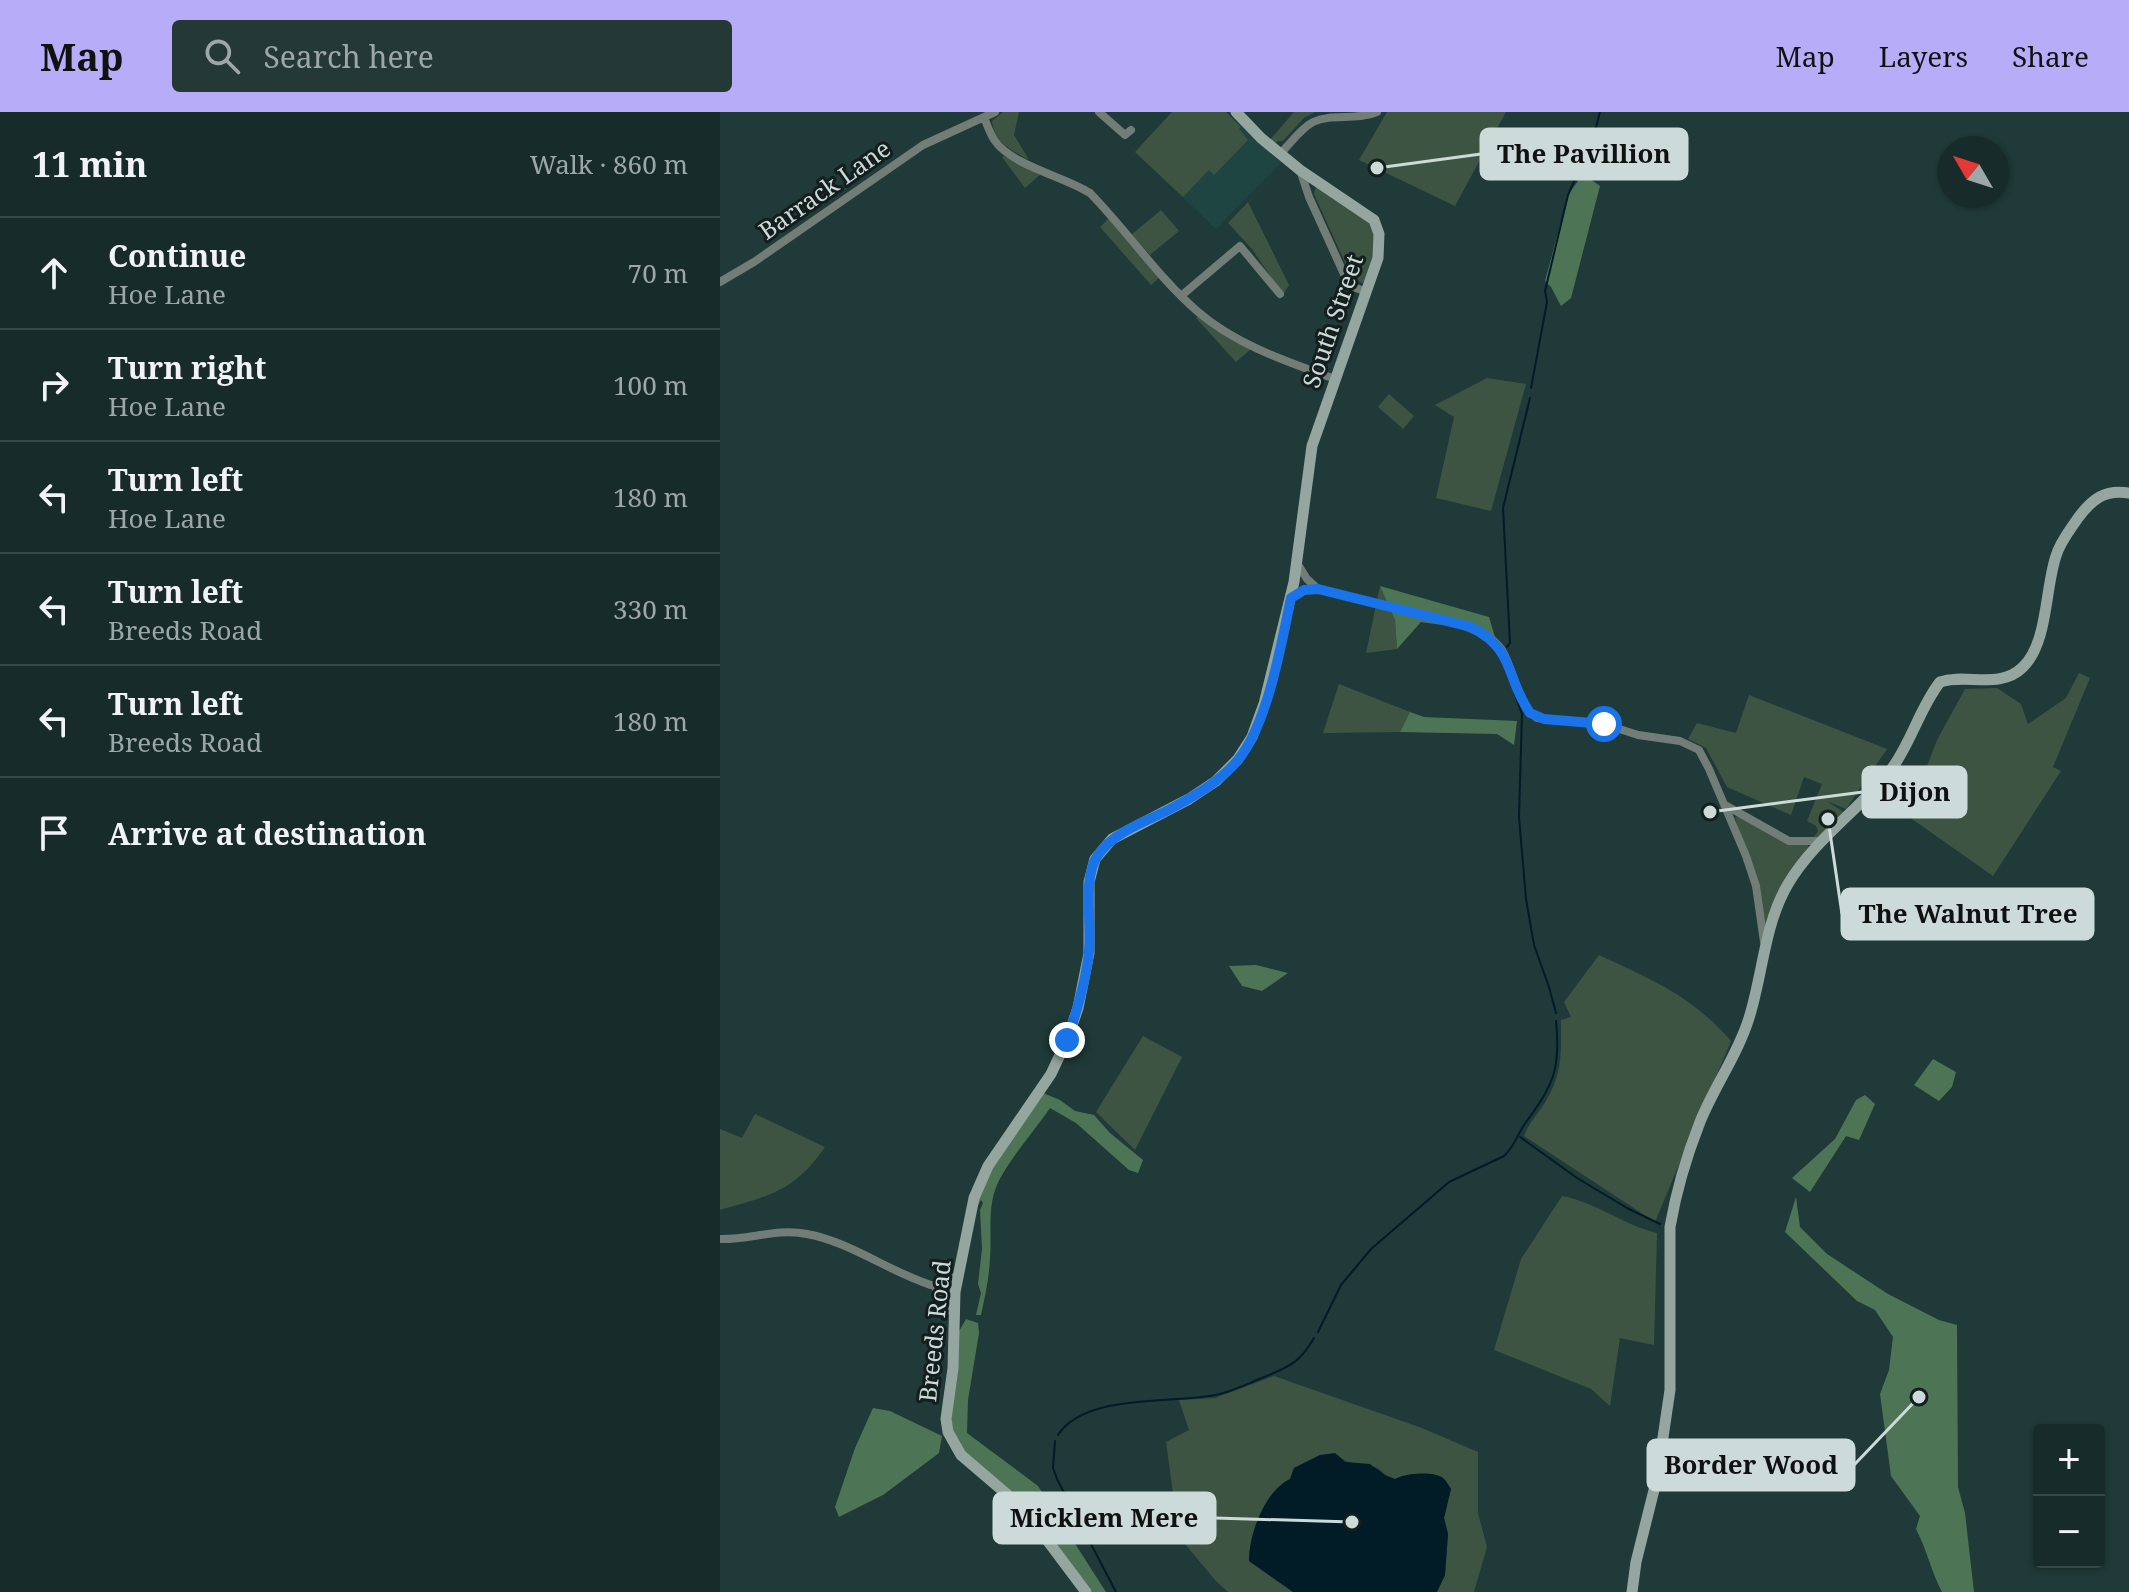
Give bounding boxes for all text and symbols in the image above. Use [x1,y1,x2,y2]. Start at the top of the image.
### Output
search box [172,20,732,92]
text: Map [40,30,124,82]
icon: search [200,34,244,78]
text: Search here [264,36,434,77]
text: Map [1776,37,1835,75]
text: Layers [1879,37,1968,75]
text: Share [2012,37,2089,75]
callout: The Pavillion [1481,129,1687,179]
street label: Barrack Lane [752,131,896,247]
text: The Pavillion [1497,135,1671,171]
north arrow [1937,136,2009,208]
text: 11 min [32,141,147,187]
text: Walk · 860 m [530,146,688,182]
text: Continue [108,235,246,276]
street label: South Street [1294,250,1370,392]
icon: ahead [32,251,76,295]
text: 70 m [628,255,688,291]
text: Hoe Lane [108,276,226,312]
text: Turn right [108,347,266,388]
icon: right [32,363,76,407]
text: 100 m [613,367,688,403]
text: Hoe Lane [108,388,226,424]
text: Turn left [108,459,243,500]
icon: left [32,475,76,519]
text: 180 m [613,479,688,515]
text: Hoe Lane [108,500,226,536]
text: Turn left [108,571,243,612]
icon: left [32,587,76,631]
text: 330 m [613,591,688,627]
text: Breeds Road [108,612,262,648]
text: Turn left [108,683,243,724]
icon: left [32,699,76,743]
text: 180 m [613,703,688,739]
route start [1586,706,1622,742]
text: Breeds Road [108,724,262,760]
callout: Dijon [1863,767,1966,817]
text: Dijon [1879,773,1951,809]
icon: arrive [32,811,76,855]
text: Arrive at destination [108,813,427,854]
callout: The Walnut Tree [1842,889,2093,939]
text: The Walnut Tree [1858,895,2078,931]
route end [1049,1022,1085,1058]
street label: Breeds Road [910,1258,958,1403]
map controls [2033,1424,2105,1568]
button: + [2033,1424,2105,1496]
callout: Border Wood [1648,1440,1854,1490]
text: Border Wood [1664,1446,1838,1482]
callout: Micklem Mere [994,1493,1215,1543]
button: − [2033,1496,2105,1568]
text: Micklem Mere [1010,1499,1198,1535]

